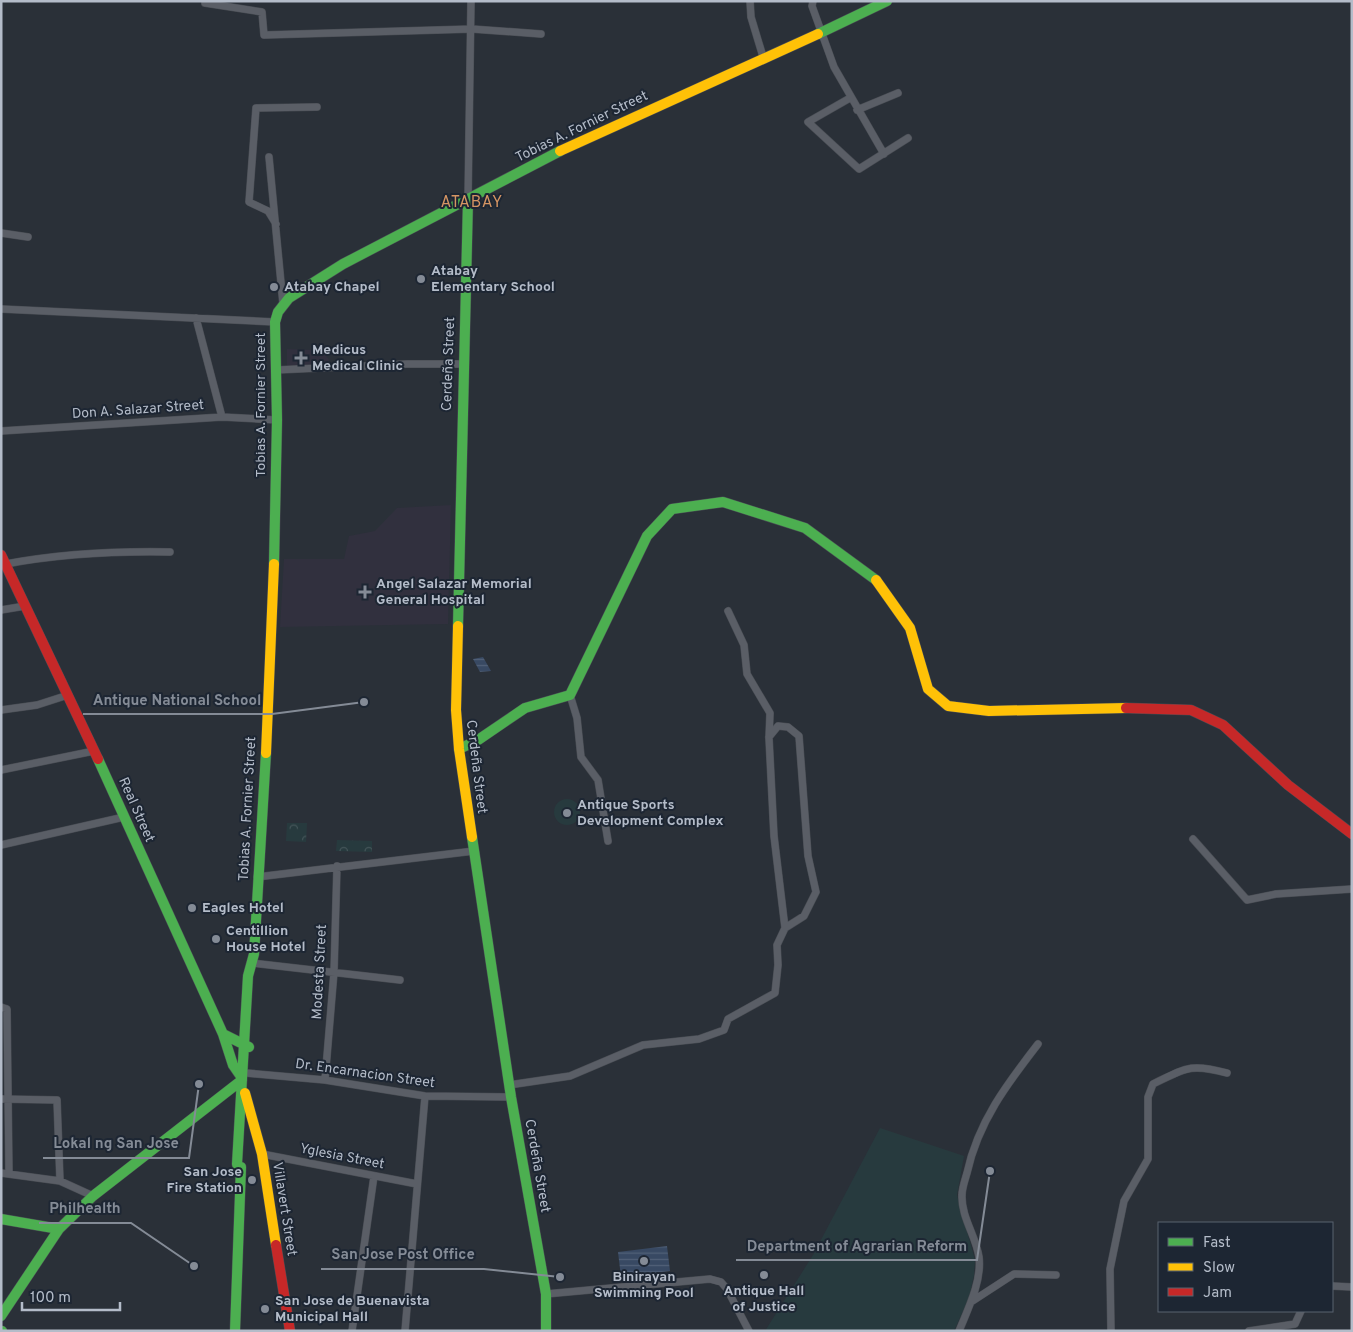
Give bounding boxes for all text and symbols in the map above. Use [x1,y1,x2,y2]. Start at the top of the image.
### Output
street label: Tobias A. Fornier Street [513,88,651,166]
district label: ATABAY [441,193,503,213]
place label: Atabay Elementary School [431,263,555,296]
marker: Atabay Elementary School [415,273,427,285]
place label: Atabay Chapel [284,279,380,296]
marker: Atabay Chapel [268,281,280,293]
street label: Cerdeña Street [439,316,459,412]
street label: Tobias A. Fornier Street [253,333,270,478]
place label: Medicus Medical Clinic [312,342,403,375]
marker: Medicus Medical Clinic [294,351,308,365]
street label: Don A. Salazar Street [71,397,205,423]
place label: Angel Salazar Memorial General Hospital [376,576,532,609]
marker: Angel Salazar Memorial General Hospital [358,585,372,599]
callout: Antique National School [83,684,272,714]
text: Antique National School [93,692,261,711]
street label: Cerdeña Street [462,719,490,815]
street label: Tobias A. Fornier Street [236,736,260,882]
street label: Real Street [114,775,158,845]
place label: Antique Sports Development Complex [577,797,724,830]
marker: Antique Sports Development Complex [561,807,573,819]
place label: Eagles Hotel [202,900,284,917]
marker: Eagles Hotel [186,902,198,914]
place label: Centillion House Hotel [226,923,306,956]
street label: Modesta Street [309,924,331,1020]
marker: Centillion House Hotel [210,933,222,945]
street label: Dr. Encarnacion Street [294,1056,436,1092]
street label: Cerdeña Street [520,1118,554,1214]
callout: Lokal ng San Jose [43,1128,189,1158]
text: Lokal ng San Jose [53,1135,179,1154]
street label: Yglesia Street [298,1140,386,1174]
street label: Villavert Street [268,1161,300,1257]
place label: San Jose Fire Station [167,1164,242,1197]
marker: San Jose Fire Station [246,1174,258,1186]
callout: Philhealth [39,1193,131,1223]
text: Philhealth [49,1200,121,1219]
legend [1158,1222,1333,1312]
callout: Department of Agrarian Reform [736,1230,977,1260]
text: Fast [1203,1234,1231,1253]
text: Department of Agrarian Reform [747,1238,967,1257]
callout: San Jose Post Office [321,1239,484,1269]
text: San Jose Post Office [331,1246,475,1265]
marker: Binirayan Swimming Pool [638,1255,650,1267]
text: Slow [1203,1259,1235,1278]
place label: Binirayan Swimming Pool [594,1269,694,1302]
marker: Antique Hall of Justice [758,1269,770,1281]
scale bar [22,1280,120,1312]
place label: Antique Hall of Justice [724,1283,804,1316]
text: Jam [1203,1284,1232,1303]
text: 100 m [30,1289,71,1308]
place label: San Jose de Buenavista Municipal Hall [275,1293,430,1326]
marker: San Jose de Buenavista Municipal Hall [259,1303,271,1315]

